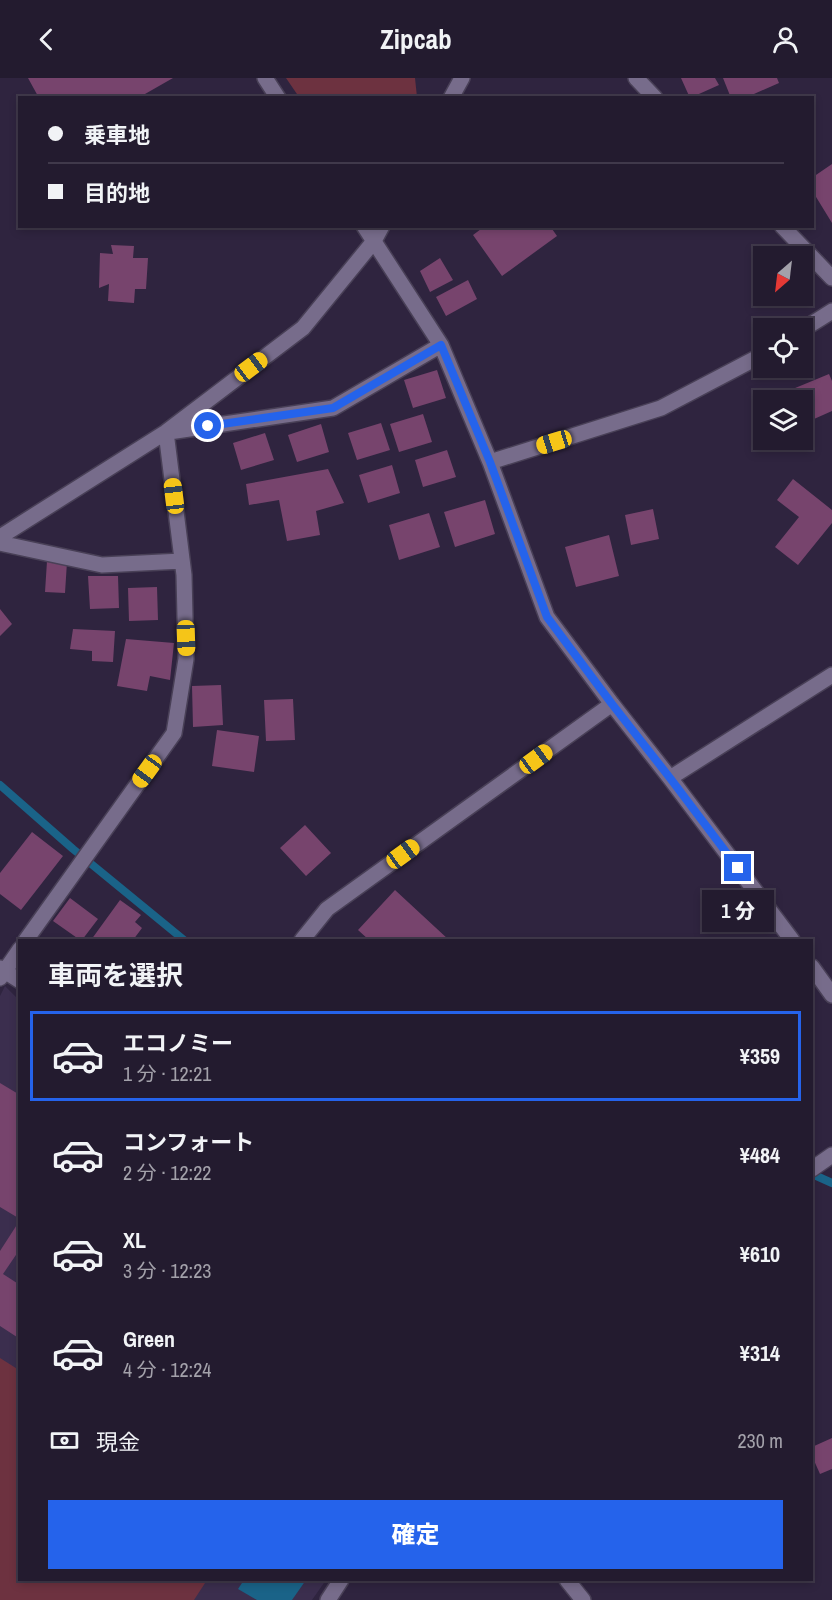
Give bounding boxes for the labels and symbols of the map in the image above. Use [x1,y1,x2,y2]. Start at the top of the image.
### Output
north arrow [753,246,813,306]
car [231,349,271,385]
route start [194,412,221,439]
car [534,428,574,456]
car [163,477,185,515]
car [176,620,196,656]
car [516,741,556,777]
car [129,751,165,791]
car [383,836,423,872]
route end [724,854,751,881]
callout: 1 分 [702,889,774,931]

